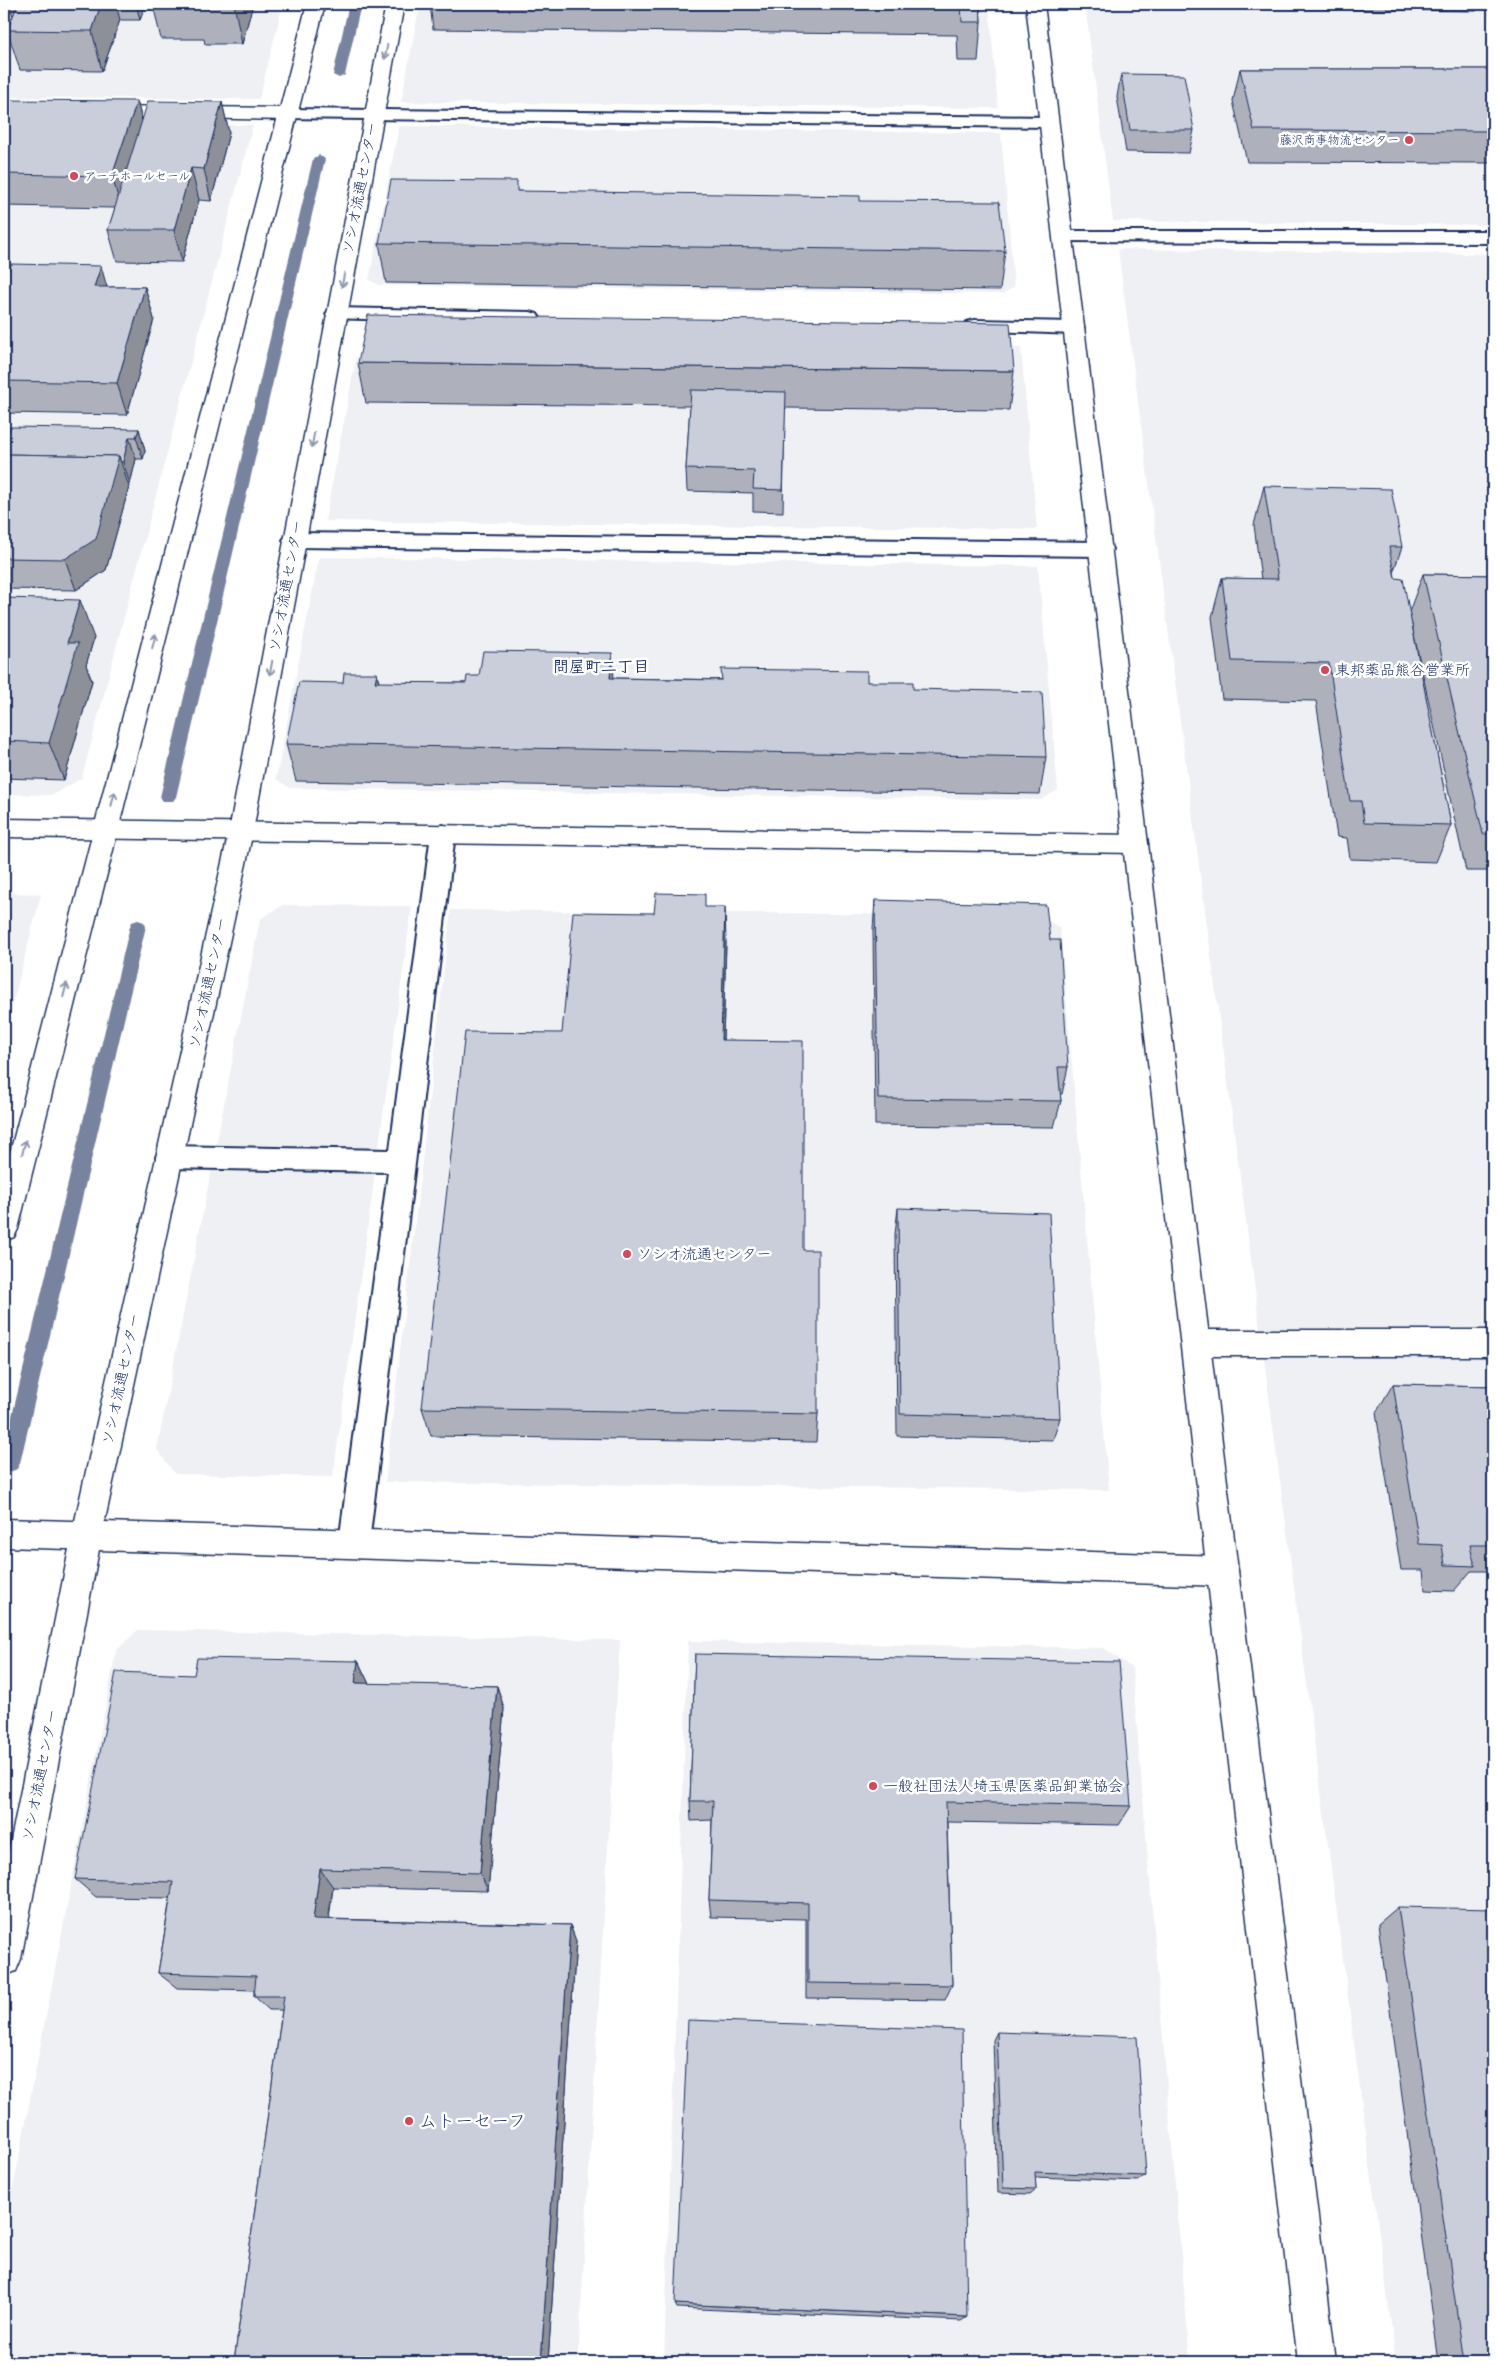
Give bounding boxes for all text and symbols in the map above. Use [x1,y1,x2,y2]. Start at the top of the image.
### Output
one-way arrow [381,43,390,59]
street label: ソシオ流通センター [338,120,383,256]
place label: 藤沢商事物流センター [1279,133,1399,148]
marker: 藤沢商事物流センター [1403,134,1415,146]
place label: アーチホールセール [84,169,190,184]
marker: アーチホールセール [68,170,80,182]
one-way arrow [337,272,347,288]
one-way arrow [308,431,317,447]
street label: ソシオ流通センター [265,518,308,654]
one-way arrow [149,634,159,650]
district label: 問屋町二丁目 [553,657,649,677]
one-way arrow [265,660,275,676]
place label: 東邦薬品熊谷営業所 [1335,661,1470,680]
marker: 東邦薬品熊谷営業所 [1319,664,1331,676]
one-way arrow [109,791,119,807]
street label: ソシオ流通センター [185,915,232,1051]
one-way arrow [60,982,70,998]
one-way arrow [20,1140,30,1156]
place label: ソシオ流通センター [637,1245,771,1264]
marker: ソシオ流通センター [621,1248,633,1260]
street label: ソシオ流通センター [98,1311,145,1447]
street label: ソシオ流通センター [18,1707,63,1843]
place label: 一般社団法人埼玉県医薬品卸業協会 [883,1777,1123,1796]
marker: 一般社団法人埼玉県医薬品卸業協会 [867,1780,879,1792]
place label: ムトーセーフ [419,2110,526,2133]
marker: ムトーセーフ [403,2115,415,2127]

